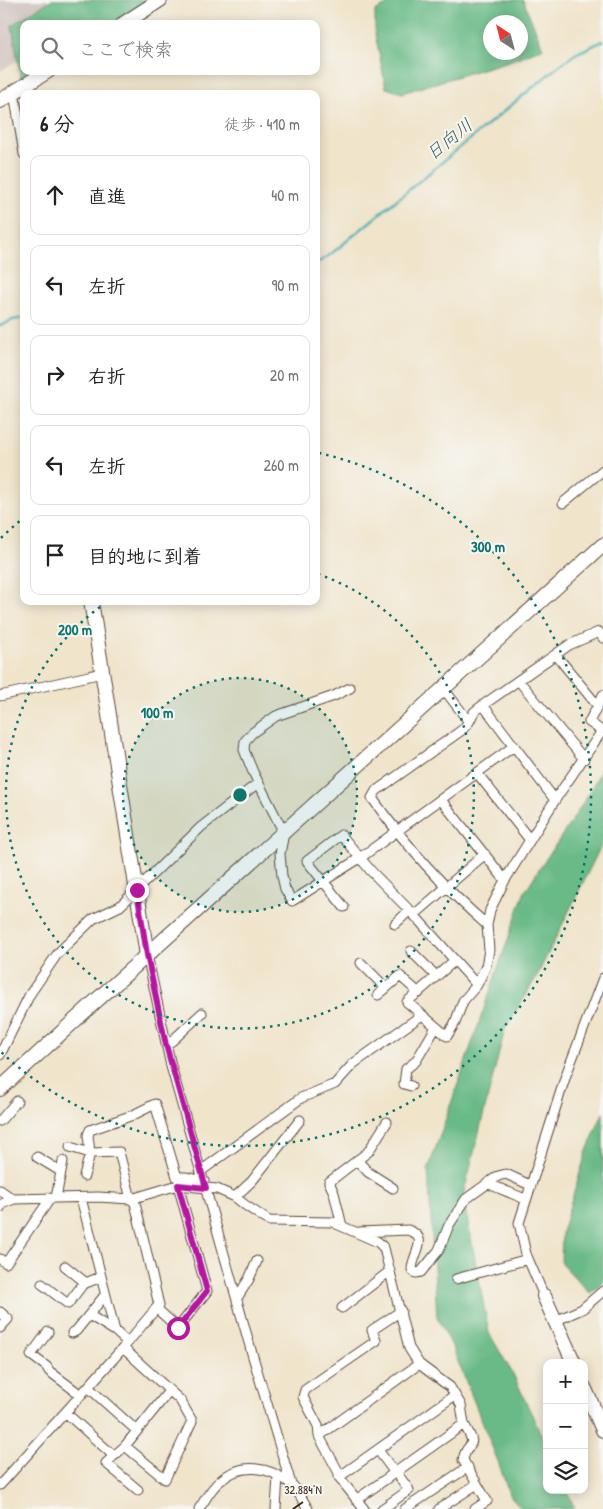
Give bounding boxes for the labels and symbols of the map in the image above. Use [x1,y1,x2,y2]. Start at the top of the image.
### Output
north arrow [483,15,528,60]
water label: 日向川 [420,112,478,166]
text: 300 m [471,536,505,557]
text: 200 m [58,619,92,640]
text: 100 m [141,702,173,723]
centre of rings [231,786,249,804]
route end [126,879,149,902]
route start [167,1317,190,1340]
text: 32.884°N [284,1481,322,1498]

